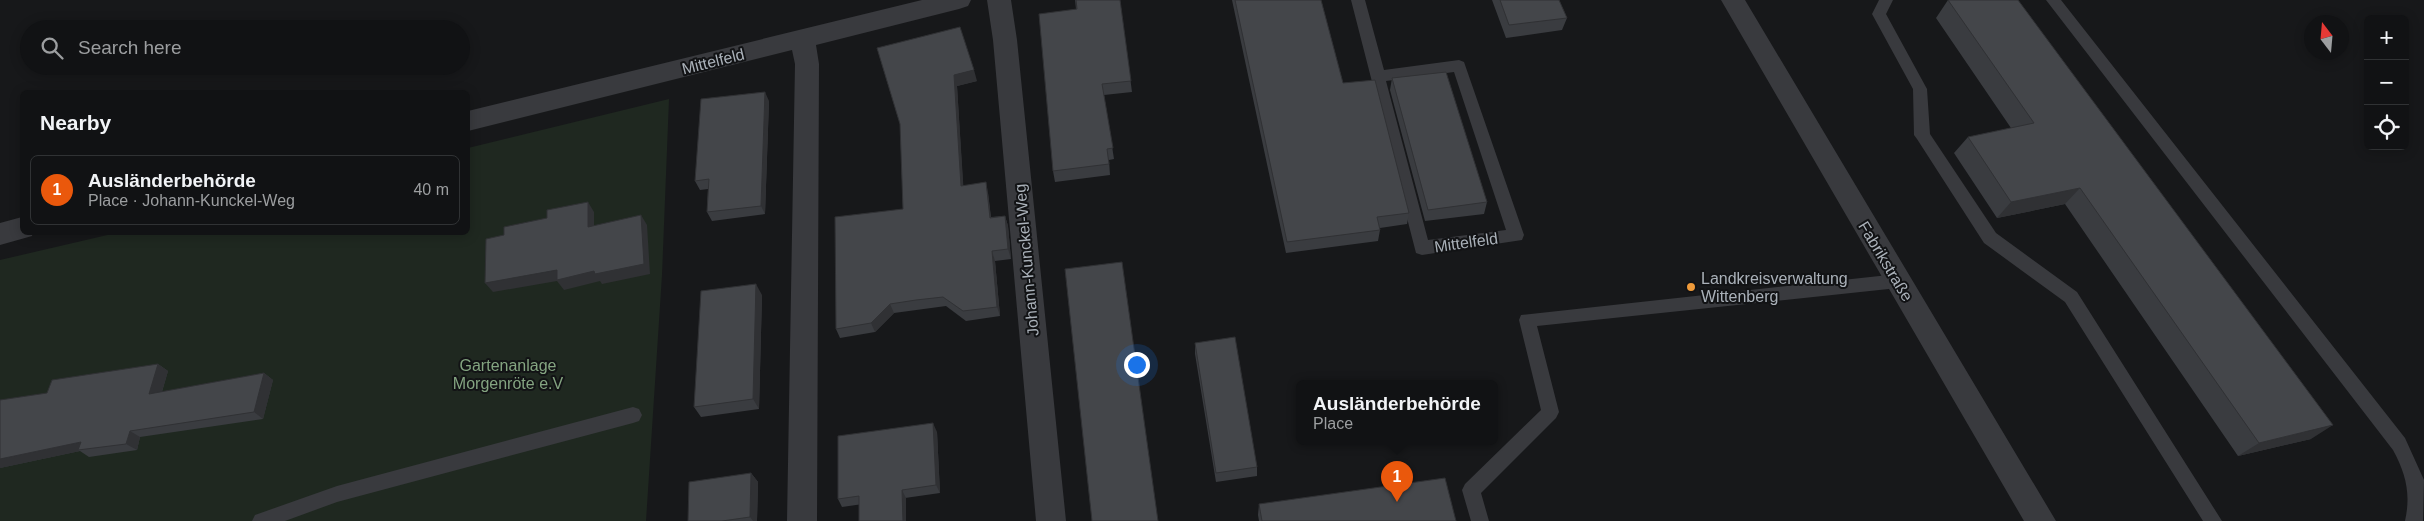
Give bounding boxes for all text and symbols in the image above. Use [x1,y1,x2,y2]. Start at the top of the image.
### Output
north arrow [2304,15,2349,60]
map controls [2364,15,2409,150]
button: + [2364,15,2409,60]
search box [20,20,470,75]
icon: search [38,34,66,62]
text: Search here [78,37,182,58]
street label: Mittelfeld [680,45,746,77]
button: − [2364,60,2409,105]
button: locate [2364,105,2409,150]
text: Nearby [40,111,111,134]
text: Ausländerbehörde [88,170,256,191]
text: 1 [53,181,61,198]
text: 40 m [413,181,449,198]
street label: Johann-Kunckel-Weg [1011,183,1042,337]
text: Place · Johann-Kunckel-Weg [88,192,295,209]
street label: Fabrikstraße [1855,218,1916,304]
street label: Mittelfeld [1433,230,1499,255]
place label: Landkreisverwaltung Wittenberg [1701,270,1848,305]
marker: Landkreisverwaltung Wittenberg [1685,281,1697,293]
your location [1124,352,1150,378]
park label: Gartenanlage Morgenröte e.V [453,357,563,392]
popup [1296,380,1498,445]
text: Ausländerbehörde [1313,393,1481,414]
text: Place [1313,415,1353,432]
pin: 1 [1381,461,1413,502]

